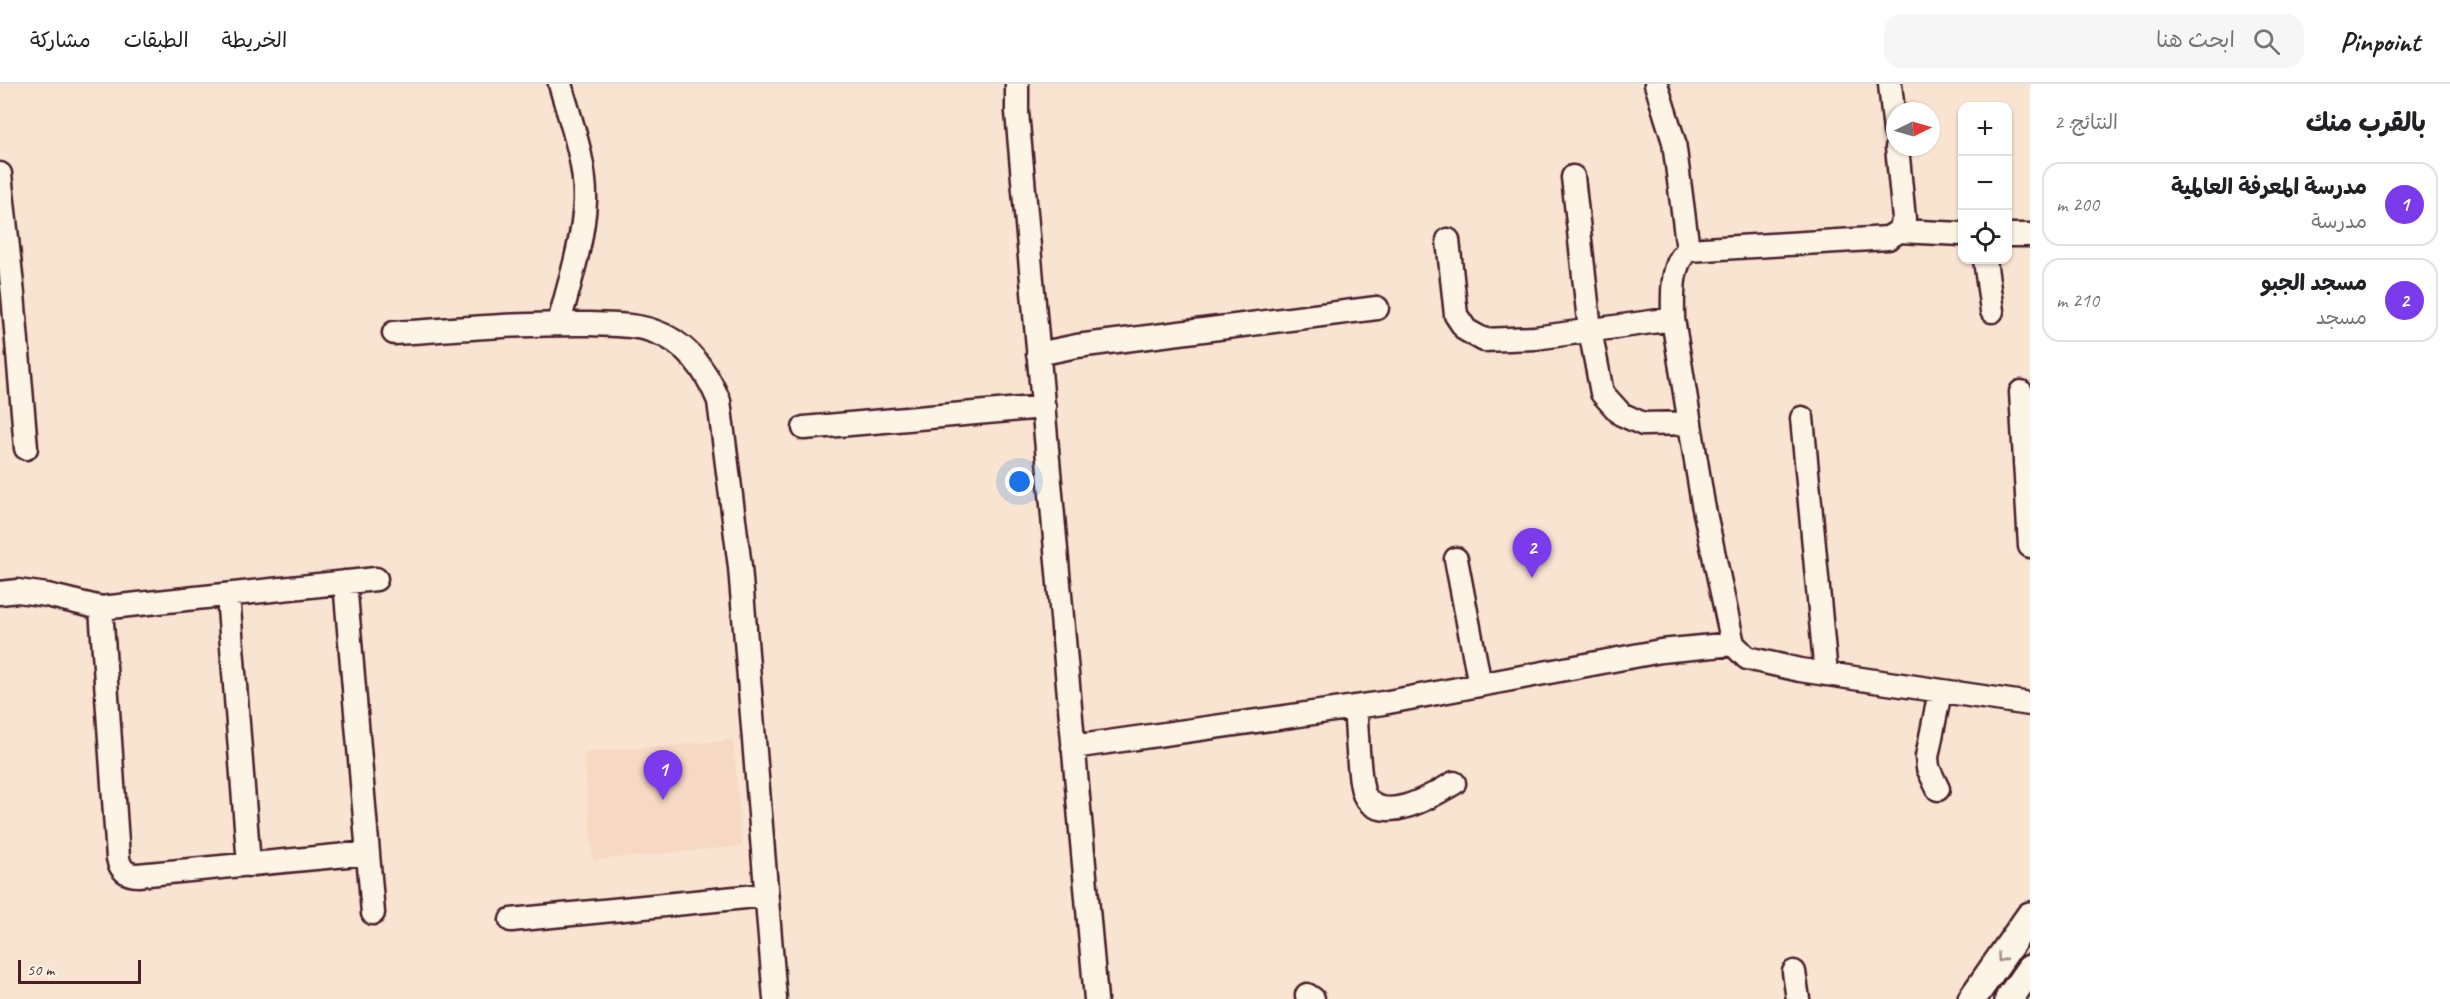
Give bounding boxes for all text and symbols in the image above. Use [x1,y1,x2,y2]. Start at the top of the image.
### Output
search box [1884,14,2304,68]
text: Pinpoint [2340,24,2420,59]
icon: search [2250,25,2283,58]
text: ابحث هنا [2156,26,2235,54]
text: مشاركة [30,27,91,53]
text: الطبقات [124,27,189,53]
text: الخريطة [222,27,287,53]
north arrow [1886,102,1940,156]
map controls [1958,102,2012,264]
button: + [1958,102,2012,156]
text: بالقرب منك [2306,106,2426,139]
text: النتائج: 2 [2054,110,2118,135]
button: − [1958,156,2012,210]
text: مدرسة المعرفة العالمية [2171,173,2367,201]
text: 200 m [2056,192,2099,217]
text: 1 [2400,192,2409,217]
text: مدرسة [2311,209,2367,234]
button: locate [1958,210,2012,264]
text: مسجد الجبو [2261,269,2367,297]
text: 210 m [2056,288,2099,313]
text: 2 [2400,288,2409,313]
text: مسجد [2316,305,2367,330]
your location [1005,467,1034,496]
pin: 2 [1512,528,1552,578]
pin: 1 [644,750,682,800]
one-way arrow [1997,951,2008,962]
scale bar [18,957,141,984]
text: 50 m [27,960,54,980]

